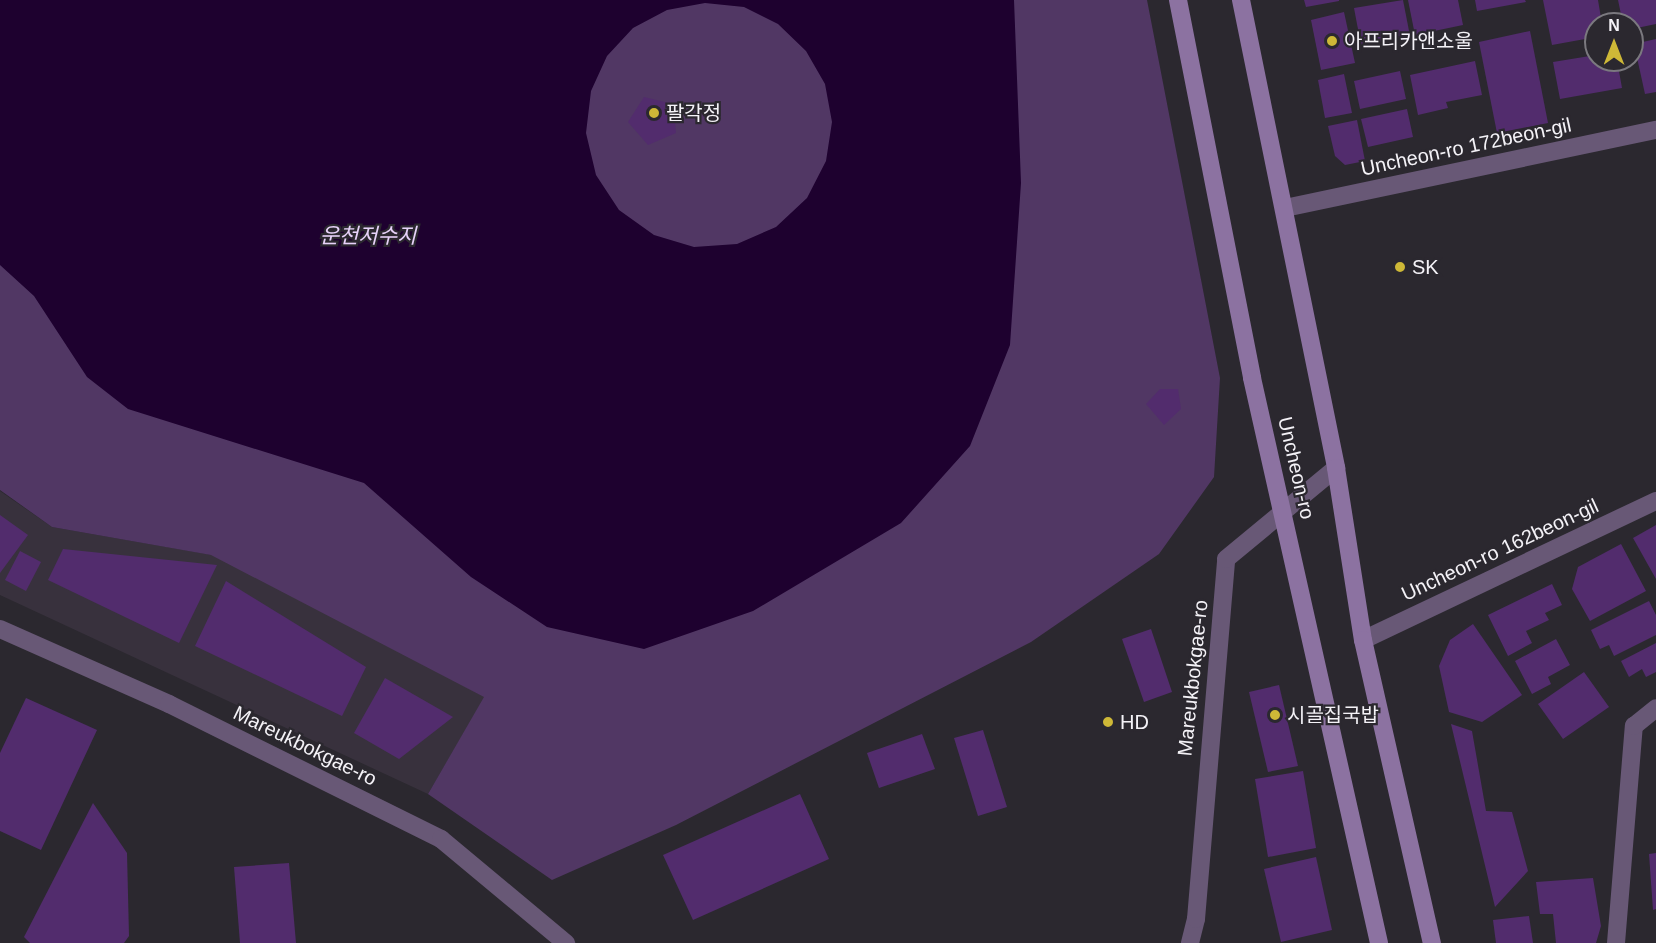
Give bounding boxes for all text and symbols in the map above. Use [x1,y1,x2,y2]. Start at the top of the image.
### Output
north arrow [1584,12,1644,72]
text: N [1608,17,1620,34]
place label: 아프리카앤소울 [1344,29,1473,53]
marker: 아프리카앤소울 [1325,34,1339,48]
place label: 팔각정 [666,101,721,125]
marker: 팔각정 [647,106,661,120]
street label: Uncheon-ro 172beon-gil [1359,113,1573,181]
water label: 운천저수지 [320,223,416,249]
place label: SK [1412,255,1439,279]
marker: SK [1393,260,1407,274]
street label: Uncheon-ro [1273,414,1319,522]
street label: Uncheon-ro 162beon-gil [1398,494,1602,606]
street label: Mareukbokgae-ro [1173,599,1213,757]
street label: Mareukbokgae-ro [229,701,381,791]
place label: 시골집국밥 [1287,703,1379,727]
marker: 시골집국밥 [1268,708,1282,722]
place label: HD [1120,710,1149,734]
marker: HD [1101,715,1115,729]

